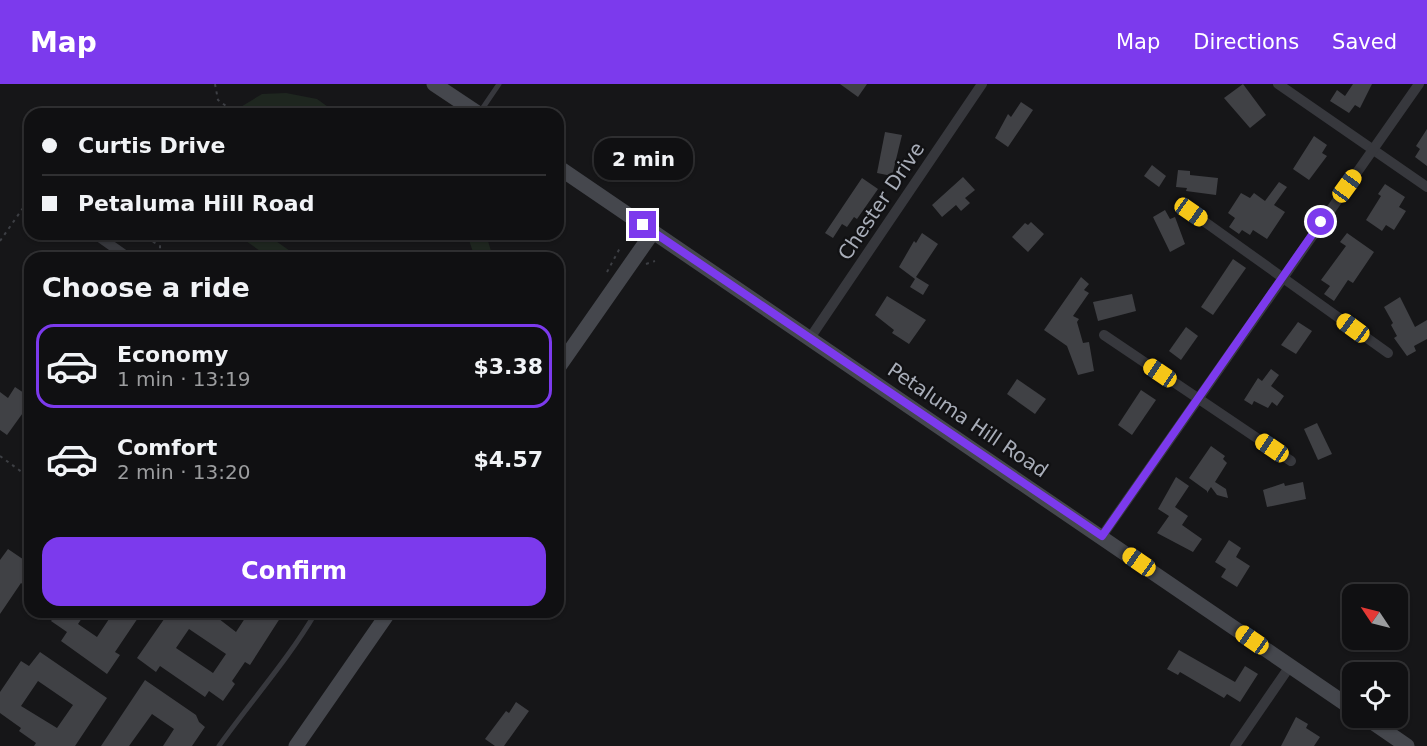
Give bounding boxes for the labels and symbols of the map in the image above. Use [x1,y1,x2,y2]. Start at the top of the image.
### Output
street label: Chester Drive [833,137,929,265]
callout: 2 min [594,138,692,180]
car [1329,166,1365,206]
car [1171,194,1211,230]
route start [1307,208,1334,235]
route end [629,211,656,238]
car [1333,310,1373,346]
car [1140,355,1180,391]
street label: Petaluma Hill Road [883,357,1053,483]
car [1252,430,1292,466]
car [1119,544,1159,580]
north arrow [1342,584,1408,650]
car [1232,622,1272,658]

